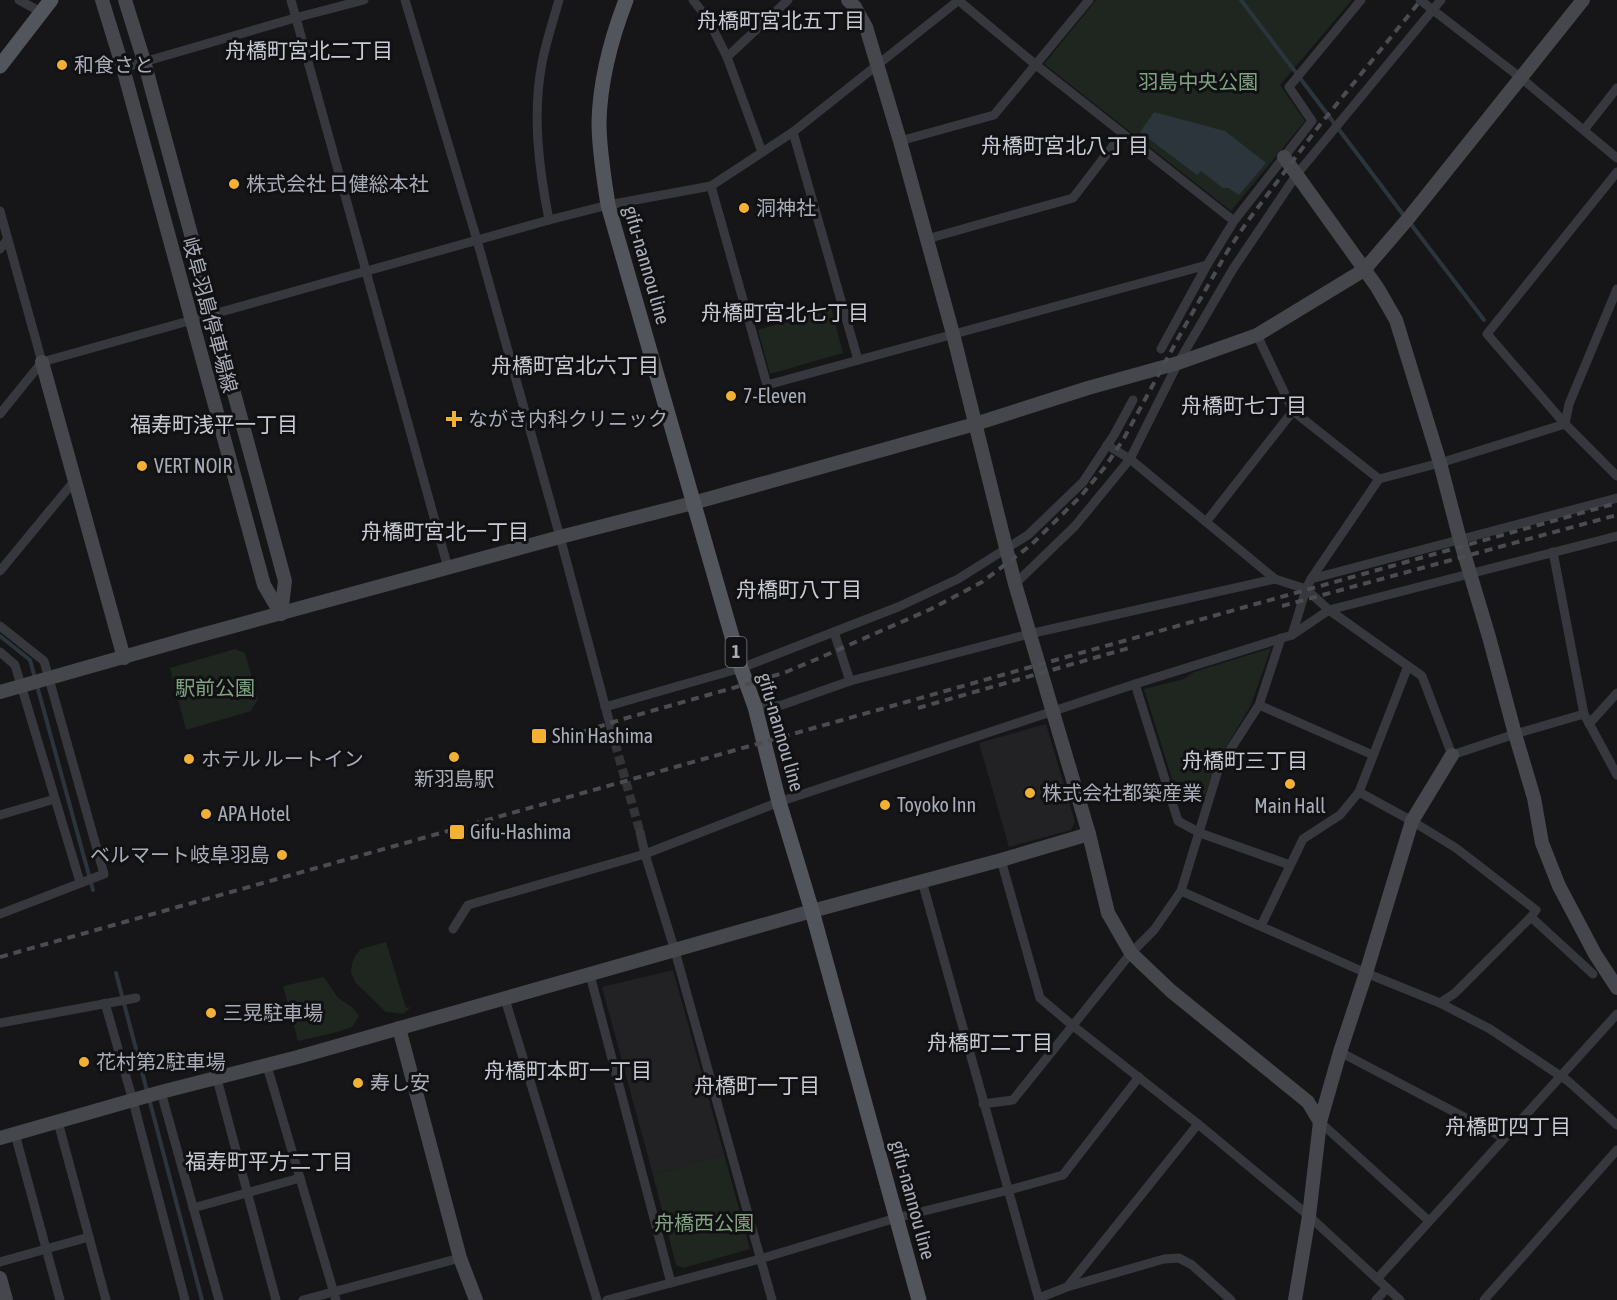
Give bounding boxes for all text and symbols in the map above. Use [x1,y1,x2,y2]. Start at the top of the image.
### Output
district label: 舟橋町宮北五丁目 [697,8,865,32]
district label: 舟橋町宮北二丁目 [225,38,393,62]
place label: 和食さと [74,53,154,76]
marker: 和食さと [55,58,69,72]
park label: 羽島中央公園 [1138,70,1258,93]
district label: 舟橋町宮北八丁目 [981,133,1149,157]
place label: 株式会社 日健総本社 [246,172,429,195]
marker: 株式会社 日健総本社 [227,177,241,191]
place label: 洞神社 [756,196,816,219]
marker: 洞神社 [737,201,751,215]
street label: gifu-nannou line [620,203,675,327]
street label: 岐阜羽島停車場線 [179,235,242,395]
district label: 舟橋町宮北七丁目 [701,300,869,324]
district label: 舟橋町宮北六丁目 [491,353,659,377]
place label: 7-Eleven [743,384,807,407]
marker: 7-Eleven [724,389,738,403]
district label: 舟橋町七丁目 [1181,393,1307,417]
place label: ながき内科クリニック [468,407,668,430]
marker: ながき内科クリニック [445,410,463,428]
district label: 福寿町浅平一丁目 [130,412,298,436]
place label: VERT NOIR [154,454,232,477]
marker: VERT NOIR [135,459,149,473]
district label: 舟橋町宮北一丁目 [361,519,529,543]
district label: 舟橋町八丁目 [736,577,862,601]
road number: 1 [726,637,746,667]
street label: gifu-nannou line [754,670,809,794]
park label: 駅前公園 [175,676,255,699]
place label: Shin Hashima [552,724,653,747]
marker: Shin Hashima [530,727,548,745]
place label: ホテル ルートイン [201,747,364,770]
district label: 舟橋町三丁目 [1182,748,1308,772]
marker: 新羽島駅 [447,750,461,764]
marker: ホテル ルートイン [182,752,196,766]
place label: 新羽島駅 [414,767,494,790]
marker: Main Hall [1283,777,1297,791]
place label: 株式会社都築産業 [1042,781,1202,804]
marker: 株式会社都築産業 [1023,786,1037,800]
place label: Toyoko Inn [897,793,976,816]
place label: Main Hall [1254,794,1326,817]
marker: Toyoko Inn [878,798,892,812]
place label: APA Hotel [218,802,291,825]
marker: APA Hotel [199,807,213,821]
place label: Gifu-Hashima [470,820,571,843]
marker: Gifu-Hashima [448,823,466,841]
place label: ベルマート岐阜羽島 [90,843,270,866]
marker: ベルマート岐阜羽島 [275,848,289,862]
place label: 三晃駐車場 [223,1001,323,1024]
marker: 三晃駐車場 [204,1006,218,1020]
district label: 舟橋町二丁目 [927,1030,1053,1054]
place label: 花村第2駐車場 [96,1050,225,1073]
marker: 花村第2駐車場 [77,1055,91,1069]
district label: 舟橋町本町一丁目 [484,1058,652,1082]
place label: 寿し安 [370,1071,430,1094]
district label: 舟橋町一丁目 [694,1073,820,1097]
marker: 寿し安 [351,1076,365,1090]
district label: 舟橋町四丁目 [1445,1114,1571,1138]
street label: gifu-nannou line [887,1138,940,1262]
district label: 福寿町平方二丁目 [185,1149,353,1173]
park label: 舟橋西公園 [654,1211,754,1234]

